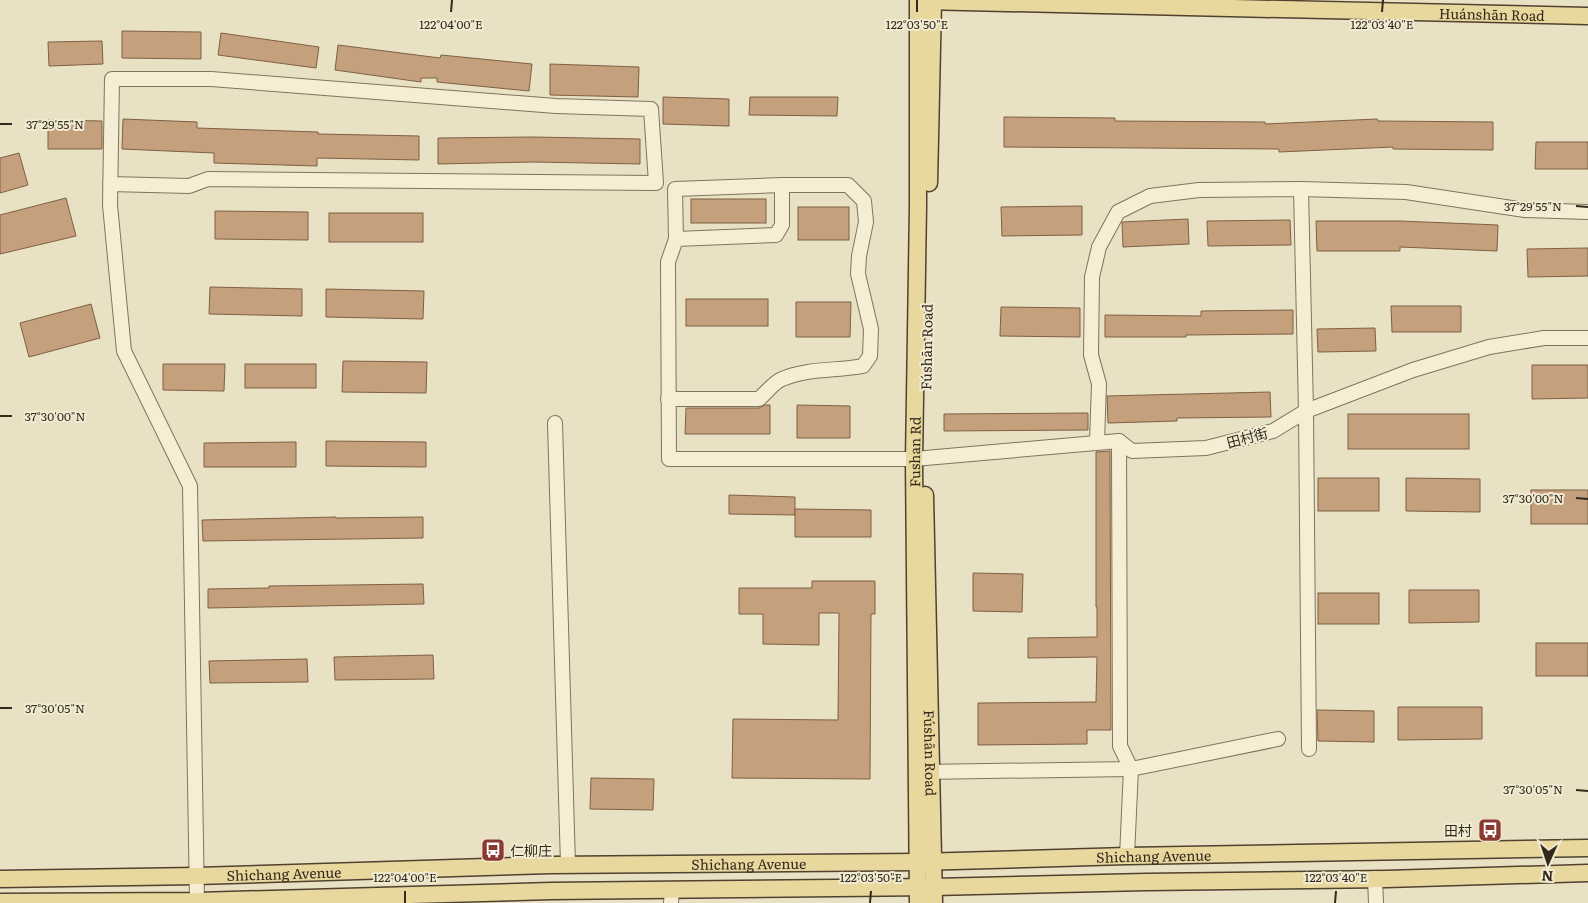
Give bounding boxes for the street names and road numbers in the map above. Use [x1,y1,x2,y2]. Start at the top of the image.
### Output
street label: Huánshān Road [1439,3,1545,25]
street label: Fúshān Road [915,303,937,390]
street label: Fushan Rd [904,416,925,487]
street label: 田村街 [1224,422,1270,452]
street label: Fúshān Road [920,710,942,797]
street label: Shichang Avenue [1096,845,1211,867]
street label: Shichang Avenue [691,853,806,874]
street label: Shichang Avenue [226,862,342,885]

